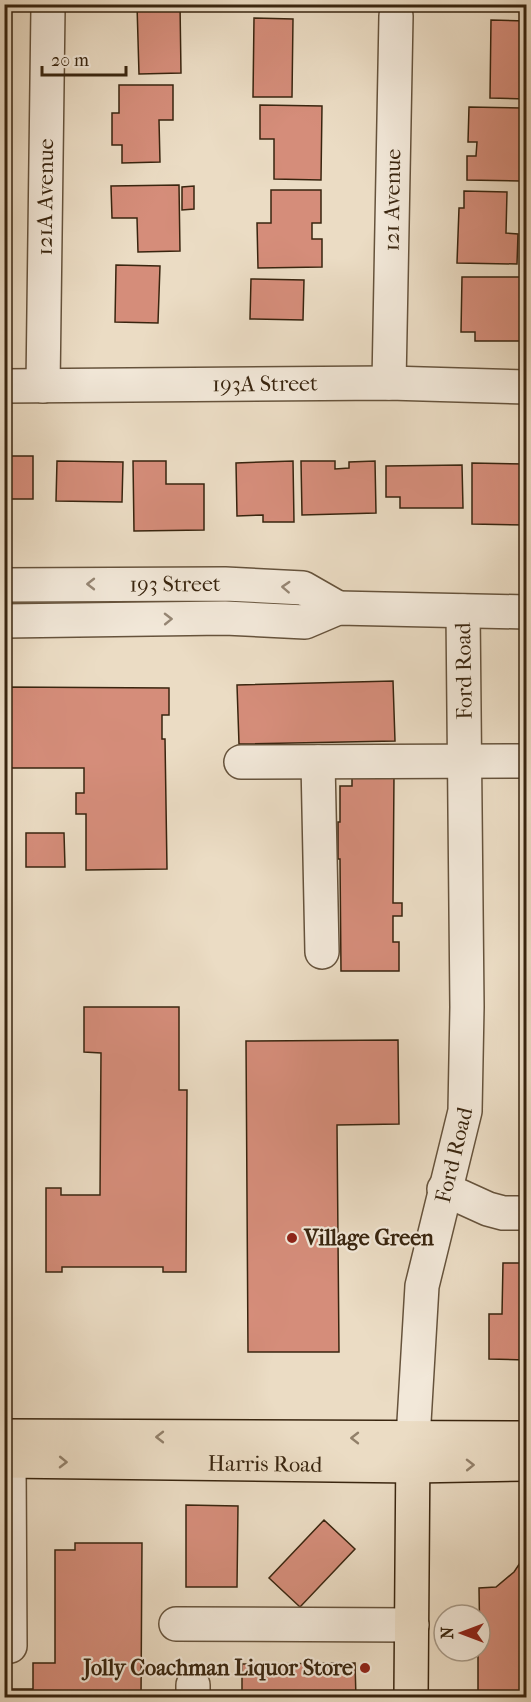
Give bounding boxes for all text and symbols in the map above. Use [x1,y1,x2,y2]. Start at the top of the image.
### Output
scale bar [42,39,126,77]
text: 20 m [51,50,89,71]
street label: 121A Avenue [32,138,59,256]
street label: 121 Avenue [379,148,406,252]
street label: 193A Street [212,371,318,397]
street label: 193 Street [129,571,221,597]
one-way arrow [86,578,95,590]
one-way arrow [281,580,290,593]
one-way arrow [163,613,172,625]
street label: Ford Road [450,621,478,720]
street label: Ford Road [430,1104,479,1206]
place label: Village Green [303,1225,434,1251]
marker: Village Green [285,1231,299,1245]
one-way arrow [155,1431,164,1443]
one-way arrow [350,1432,359,1444]
street label: Harris Road [207,1450,323,1478]
one-way arrow [58,1456,67,1468]
one-way arrow [465,1459,474,1471]
north arrow [432,1603,492,1663]
text: N [438,1626,457,1639]
place label: Jolly Coachman Liquor Store [81,1655,353,1681]
marker: Jolly Coachman Liquor Store [358,1661,372,1675]

